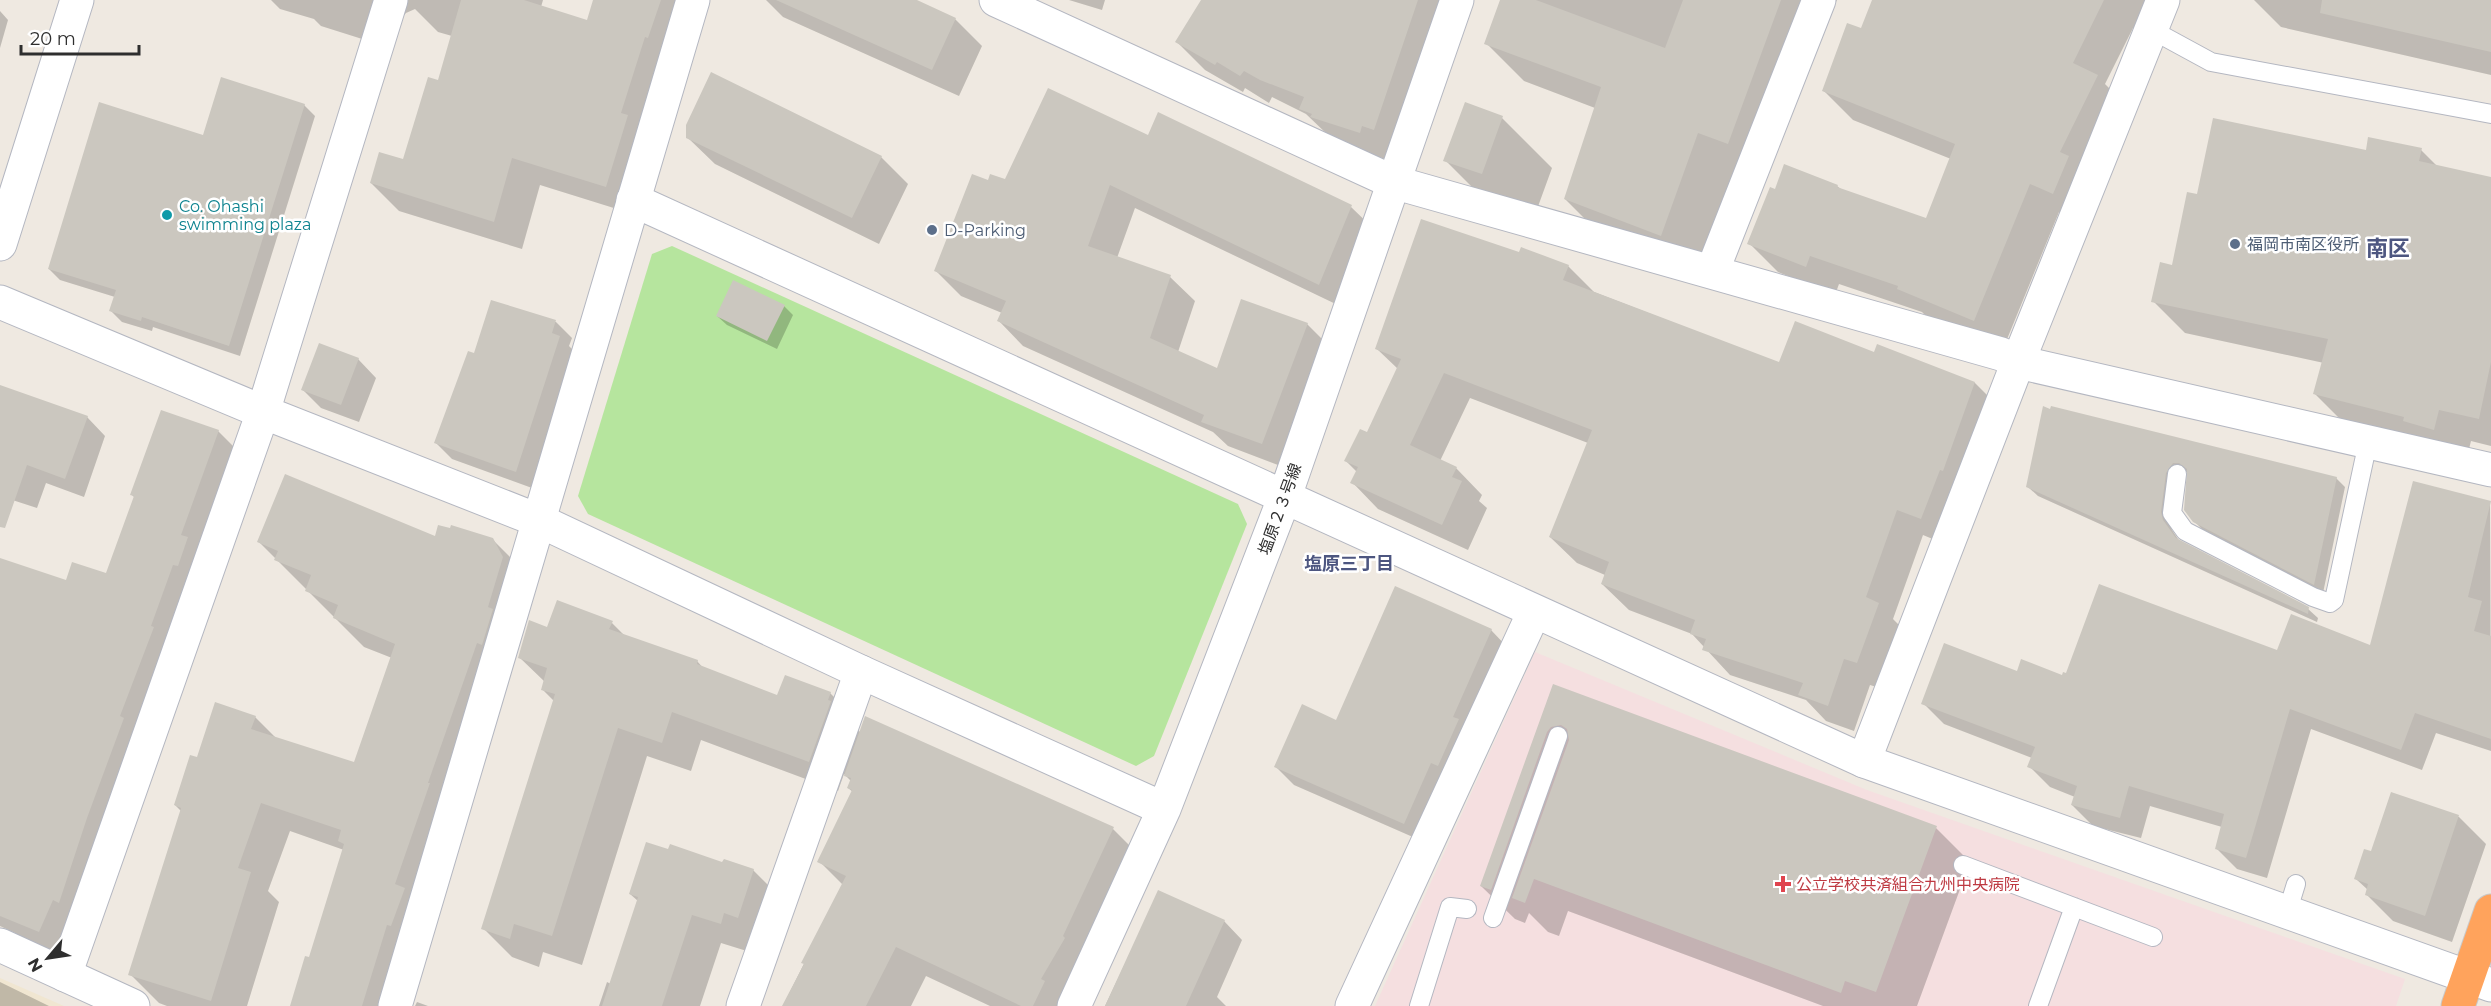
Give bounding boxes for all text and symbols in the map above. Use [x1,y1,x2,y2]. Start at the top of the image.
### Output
scale bar [21,18,140,56]
text: 20 m [30,28,76,50]
place label: Co. Ohashi swimming plaza [179,197,311,234]
marker: Co. Ohashi swimming plaza [160,208,174,222]
place label: D-Parking [944,221,1026,240]
marker: D-Parking [925,223,939,237]
place label: 福岡市南区役所 [2247,235,2359,254]
district label: 南区 [2366,235,2410,262]
marker: 福岡市南区役所 [2228,237,2242,251]
street label: 塩原２３号線 [1255,461,1305,557]
district label: 塩原三丁目 [1304,553,1394,575]
marker: 公立学校共済組合九州中央病院 [1774,875,1792,893]
place label: 公立学校共済組合九州中央病院 [1796,875,2020,894]
north arrow [18,928,78,988]
text: N [24,955,47,975]

